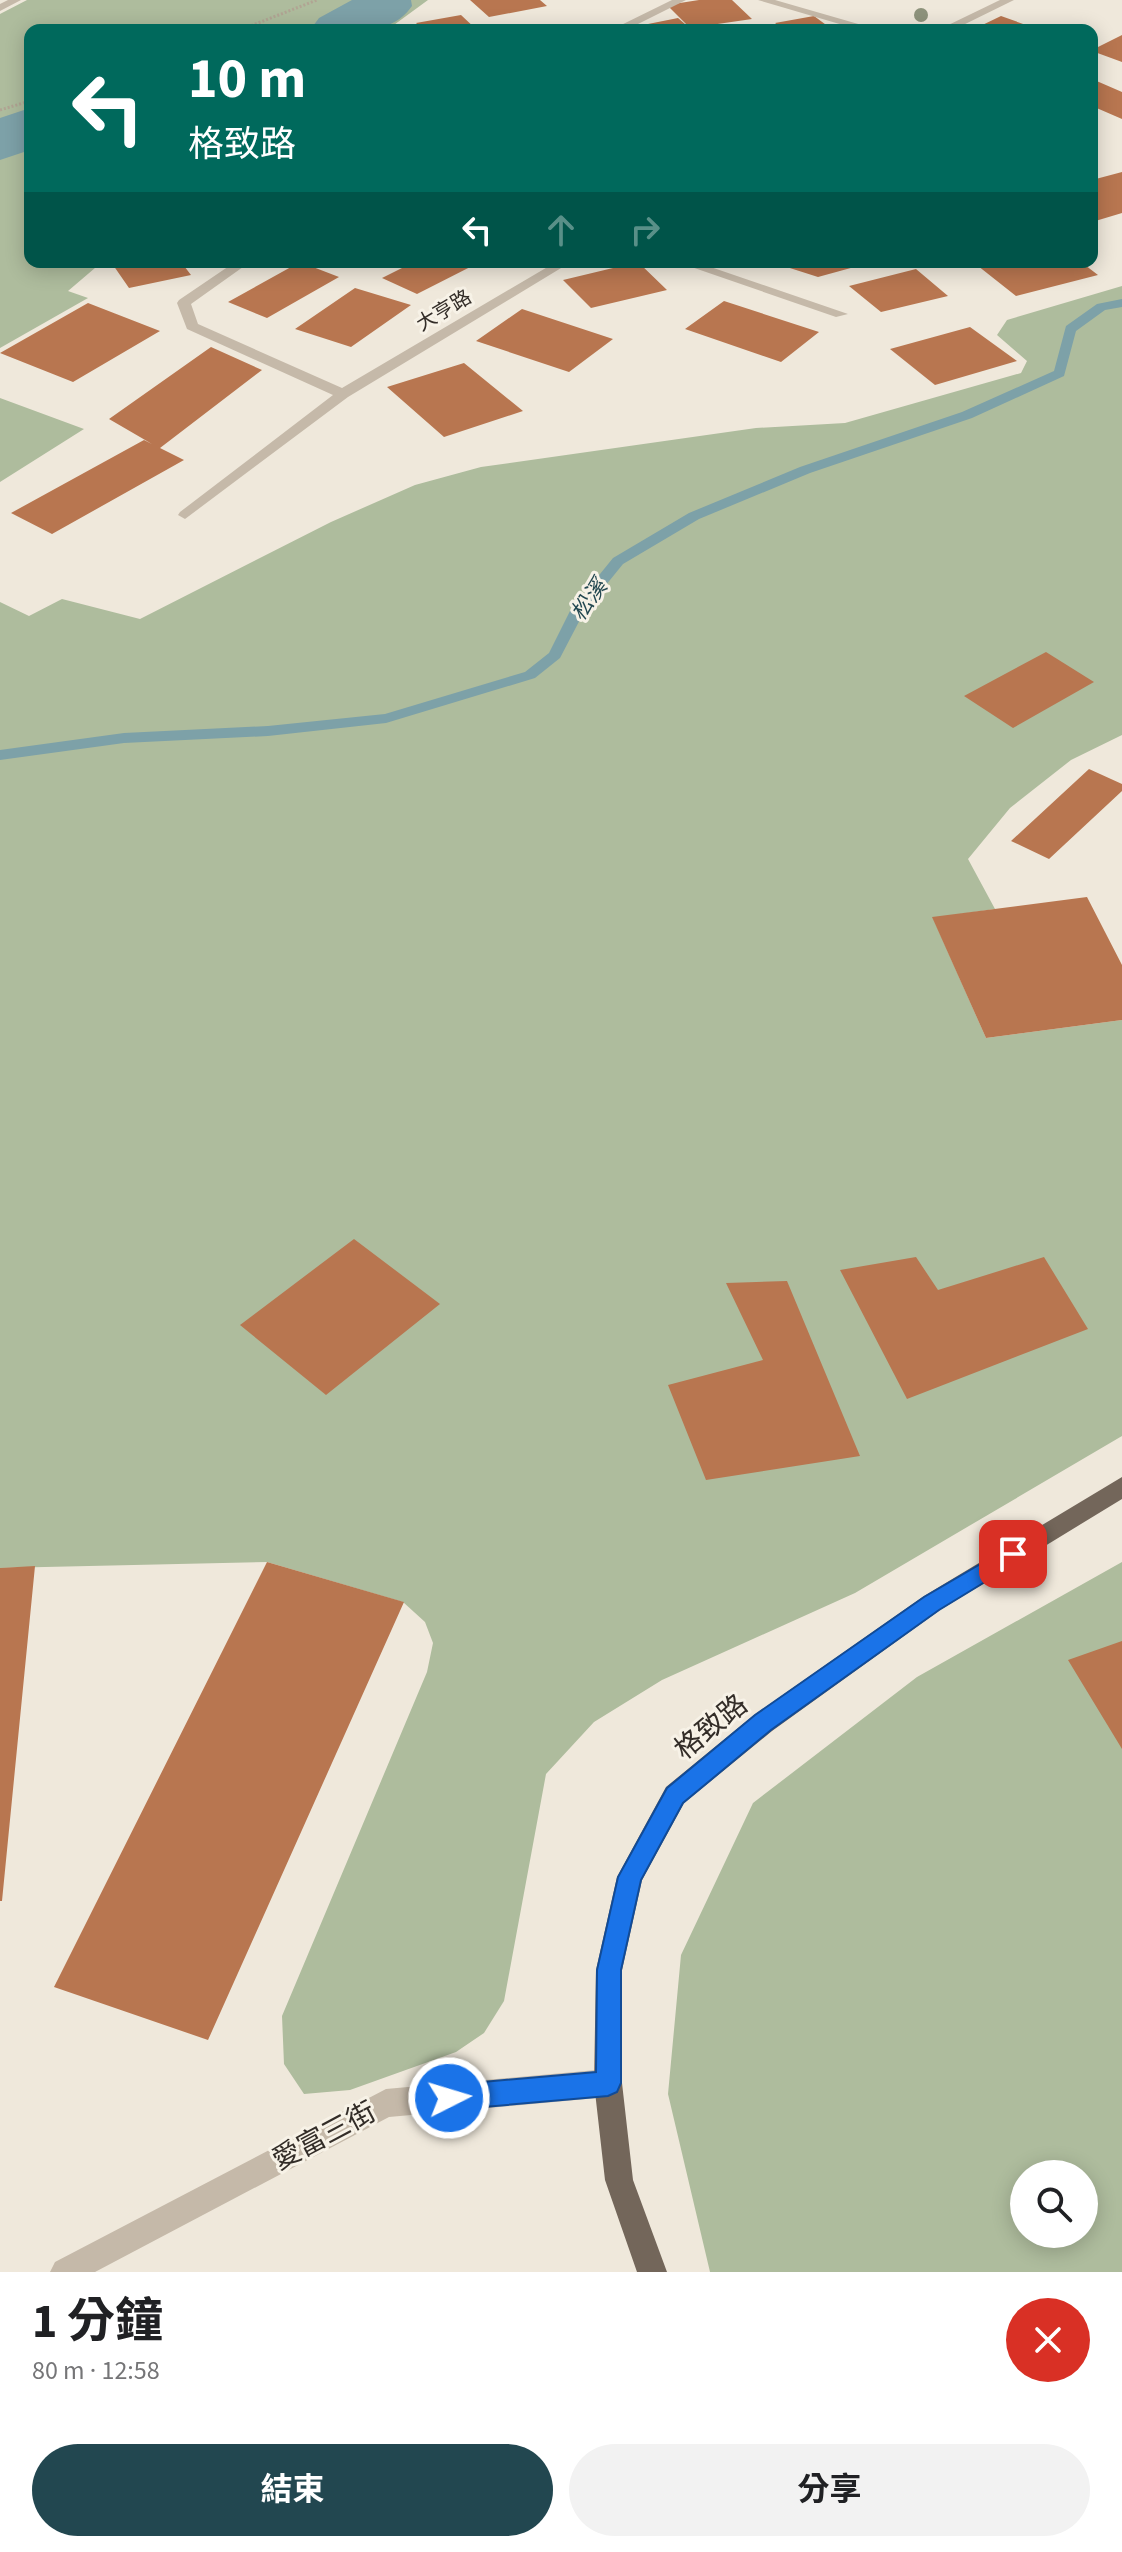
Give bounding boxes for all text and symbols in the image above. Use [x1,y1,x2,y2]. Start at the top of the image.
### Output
text: 10 m [188,40,306,119]
icon: left [56,56,160,160]
text: 格致路 [188,119,296,170]
icon: left [455,208,499,252]
icon: ahead [539,208,583,252]
icon: right [623,208,667,252]
street label: 大亨路 [411,284,477,338]
water label: 松溪 [563,570,617,627]
pin [979,1520,1047,1588]
icon: arrive [991,1532,1035,1576]
street label: 格致路 [666,1685,756,1769]
position arrow [407,2056,491,2140]
street label: 愛富三街 [265,2092,383,2180]
map controls [1010,2160,1098,2248]
button: search [1010,2160,1098,2248]
text: 1 分鐘 [32,2288,163,2356]
button: close [1006,2298,1090,2382]
text: 80 m · 12:58 [32,2352,160,2389]
button: 結束 [32,2444,553,2536]
button: 分享 [569,2444,1090,2536]

